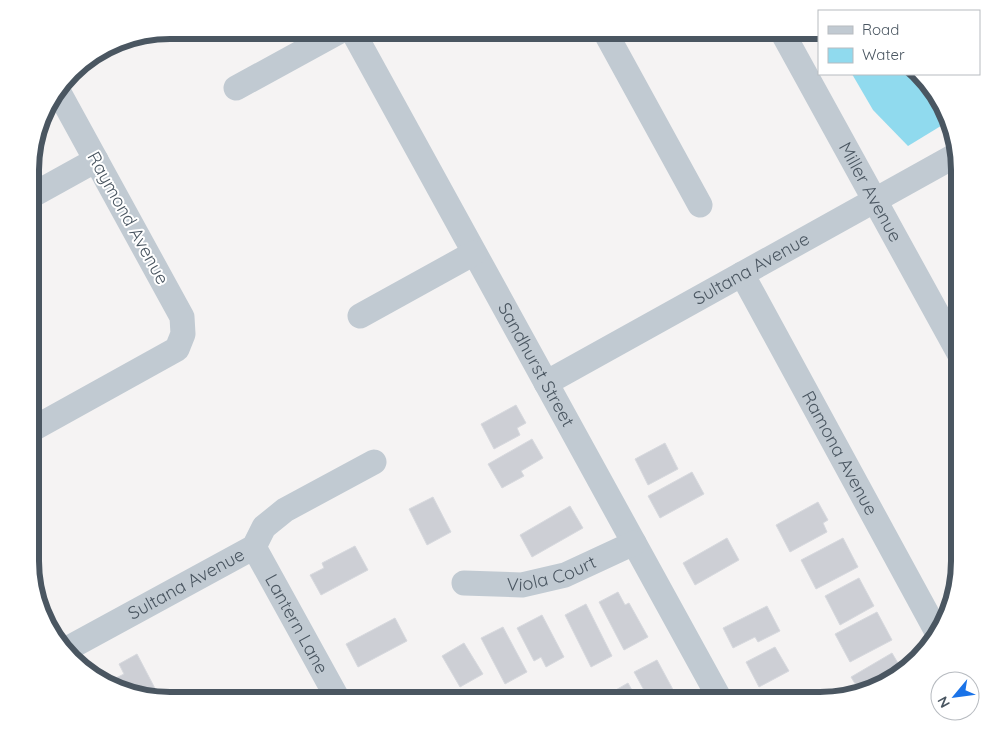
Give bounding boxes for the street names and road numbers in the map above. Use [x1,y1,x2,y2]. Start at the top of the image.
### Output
street label: Miller Avenue [834,138,907,246]
street label: Raymond Avenue [82,147,174,288]
street label: Sultana Avenue [689,227,813,310]
street label: Sandhurst Street [493,298,580,431]
street label: Ramona Avenue [797,387,883,519]
street label: Sultana Avenue [124,542,248,625]
street label: Viola Court [506,550,600,596]
street label: Lantern Lane [260,570,334,678]

